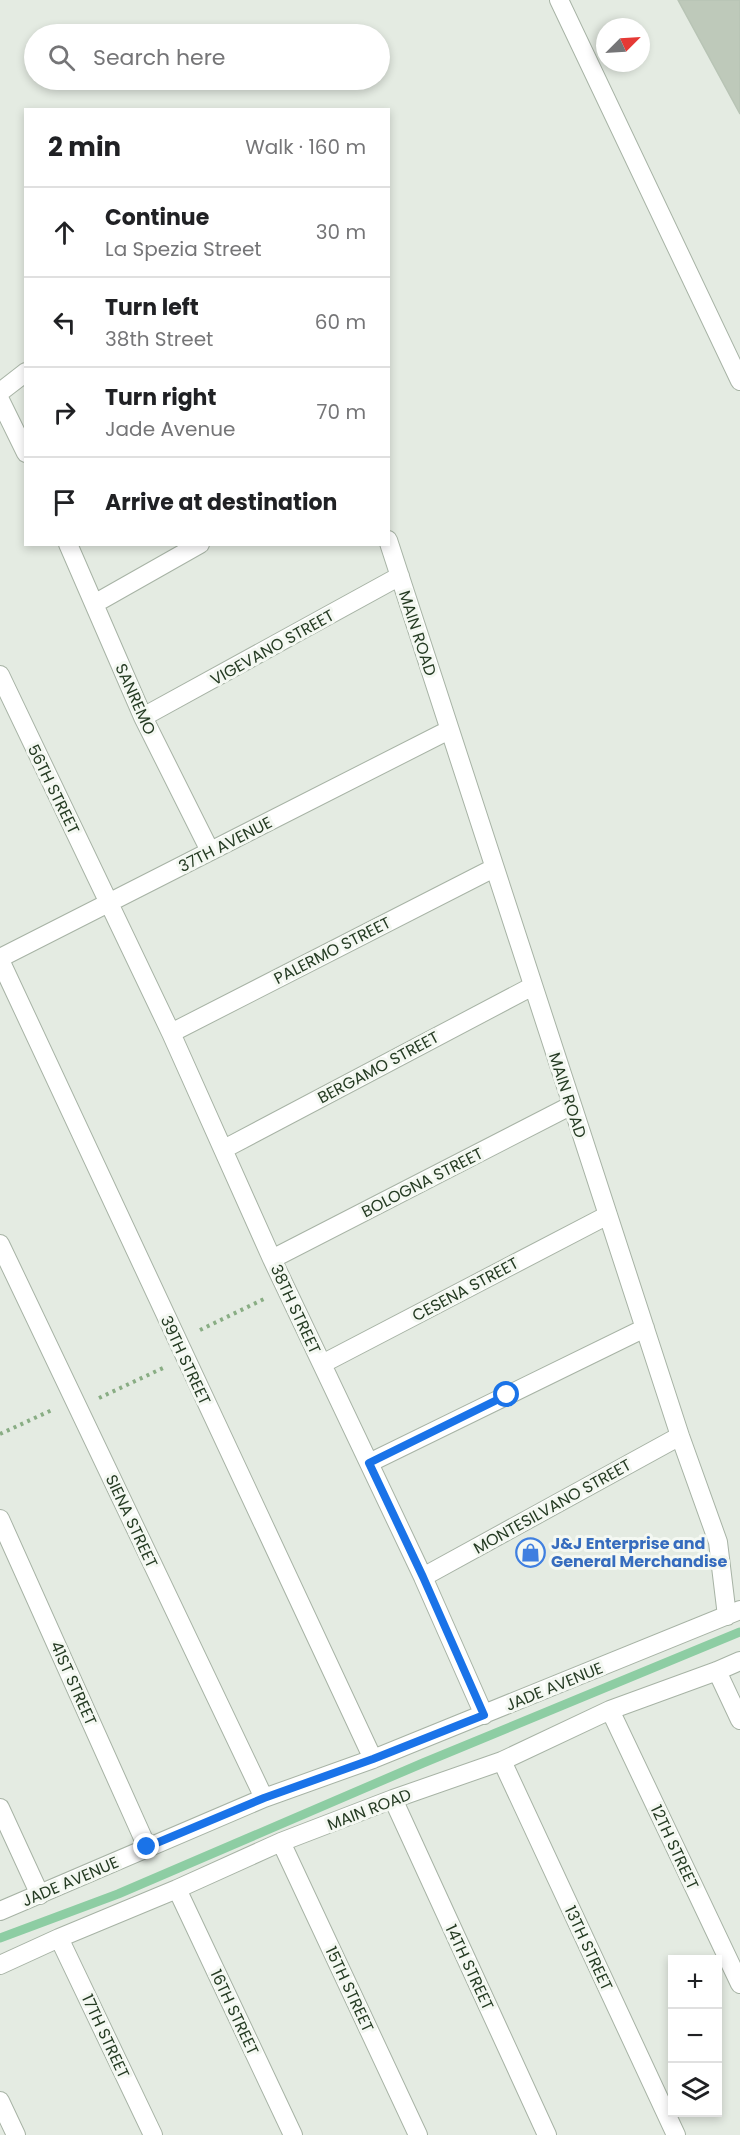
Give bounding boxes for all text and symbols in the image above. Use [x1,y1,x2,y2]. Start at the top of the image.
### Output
north arrow [596,18,650,72]
search box [24,24,390,90]
icon: search [45,41,78,74]
text: Search here [93,42,226,73]
text: 2 min [48,129,121,165]
text: Walk · 160 m [245,133,366,161]
text: Continue [105,202,209,233]
icon: ahead [48,216,81,249]
text: 30 m [316,218,366,246]
text: La Spezia Street [105,235,262,263]
text: Turn left [105,292,199,323]
icon: left [48,306,81,339]
text: 60 m [315,308,366,336]
text: 38th Street [105,325,213,353]
text: Turn right [105,382,216,413]
icon: right [48,396,81,429]
text: 70 m [317,398,366,426]
text: Jade Avenue [105,415,235,443]
icon: arrive [48,486,81,519]
text: Arrive at destination [105,487,337,518]
street label: MAIN ROAD [393,588,442,679]
street label: VIGEVANO STREET [206,604,338,691]
street label: SANREMO [110,660,161,738]
street label: 56TH STREET [22,741,85,838]
street label: 37TH AVENUE [174,811,276,878]
street label: PALERMO STREET [270,911,395,990]
street label: BERGAMO STREET [313,1026,443,1109]
street label: MAIN ROAD [543,1050,592,1141]
street label: BOLOGNA STREET [358,1142,487,1223]
street label: CESENA STREET [408,1252,523,1327]
street label: 38TH STREET [265,1261,326,1358]
street label: 39TH STREET [155,1312,216,1409]
route start [493,1381,519,1407]
street label: MONTESILVANO STREET [469,1453,636,1559]
street label: SIENA STREET [100,1471,163,1572]
place label: J&J Enterprise and General Merchandise [551,1532,728,1573]
shop icon: J&J Enterprise and General Merchandise [514,1536,546,1568]
street label: 41ST STREET [45,1637,103,1729]
street label: JADE AVENUE [502,1656,606,1716]
street label: MAIN ROAD [324,1783,415,1836]
street label: 12TH STREET [645,1801,704,1894]
route end [133,1833,159,1859]
street label: JADE AVENUE [18,1851,122,1912]
street label: 13TH STREET [559,1902,618,1995]
street label: 14TH STREET [440,1921,500,2014]
street label: 15TH STREET [320,1943,380,2036]
map controls [668,1955,722,2117]
button: + [668,1955,722,2009]
street label: 16TH STREET [205,1966,265,2059]
street label: 17TH STREET [76,1990,135,2082]
button: − [668,2009,722,2063]
button: layers [668,2063,722,2117]

